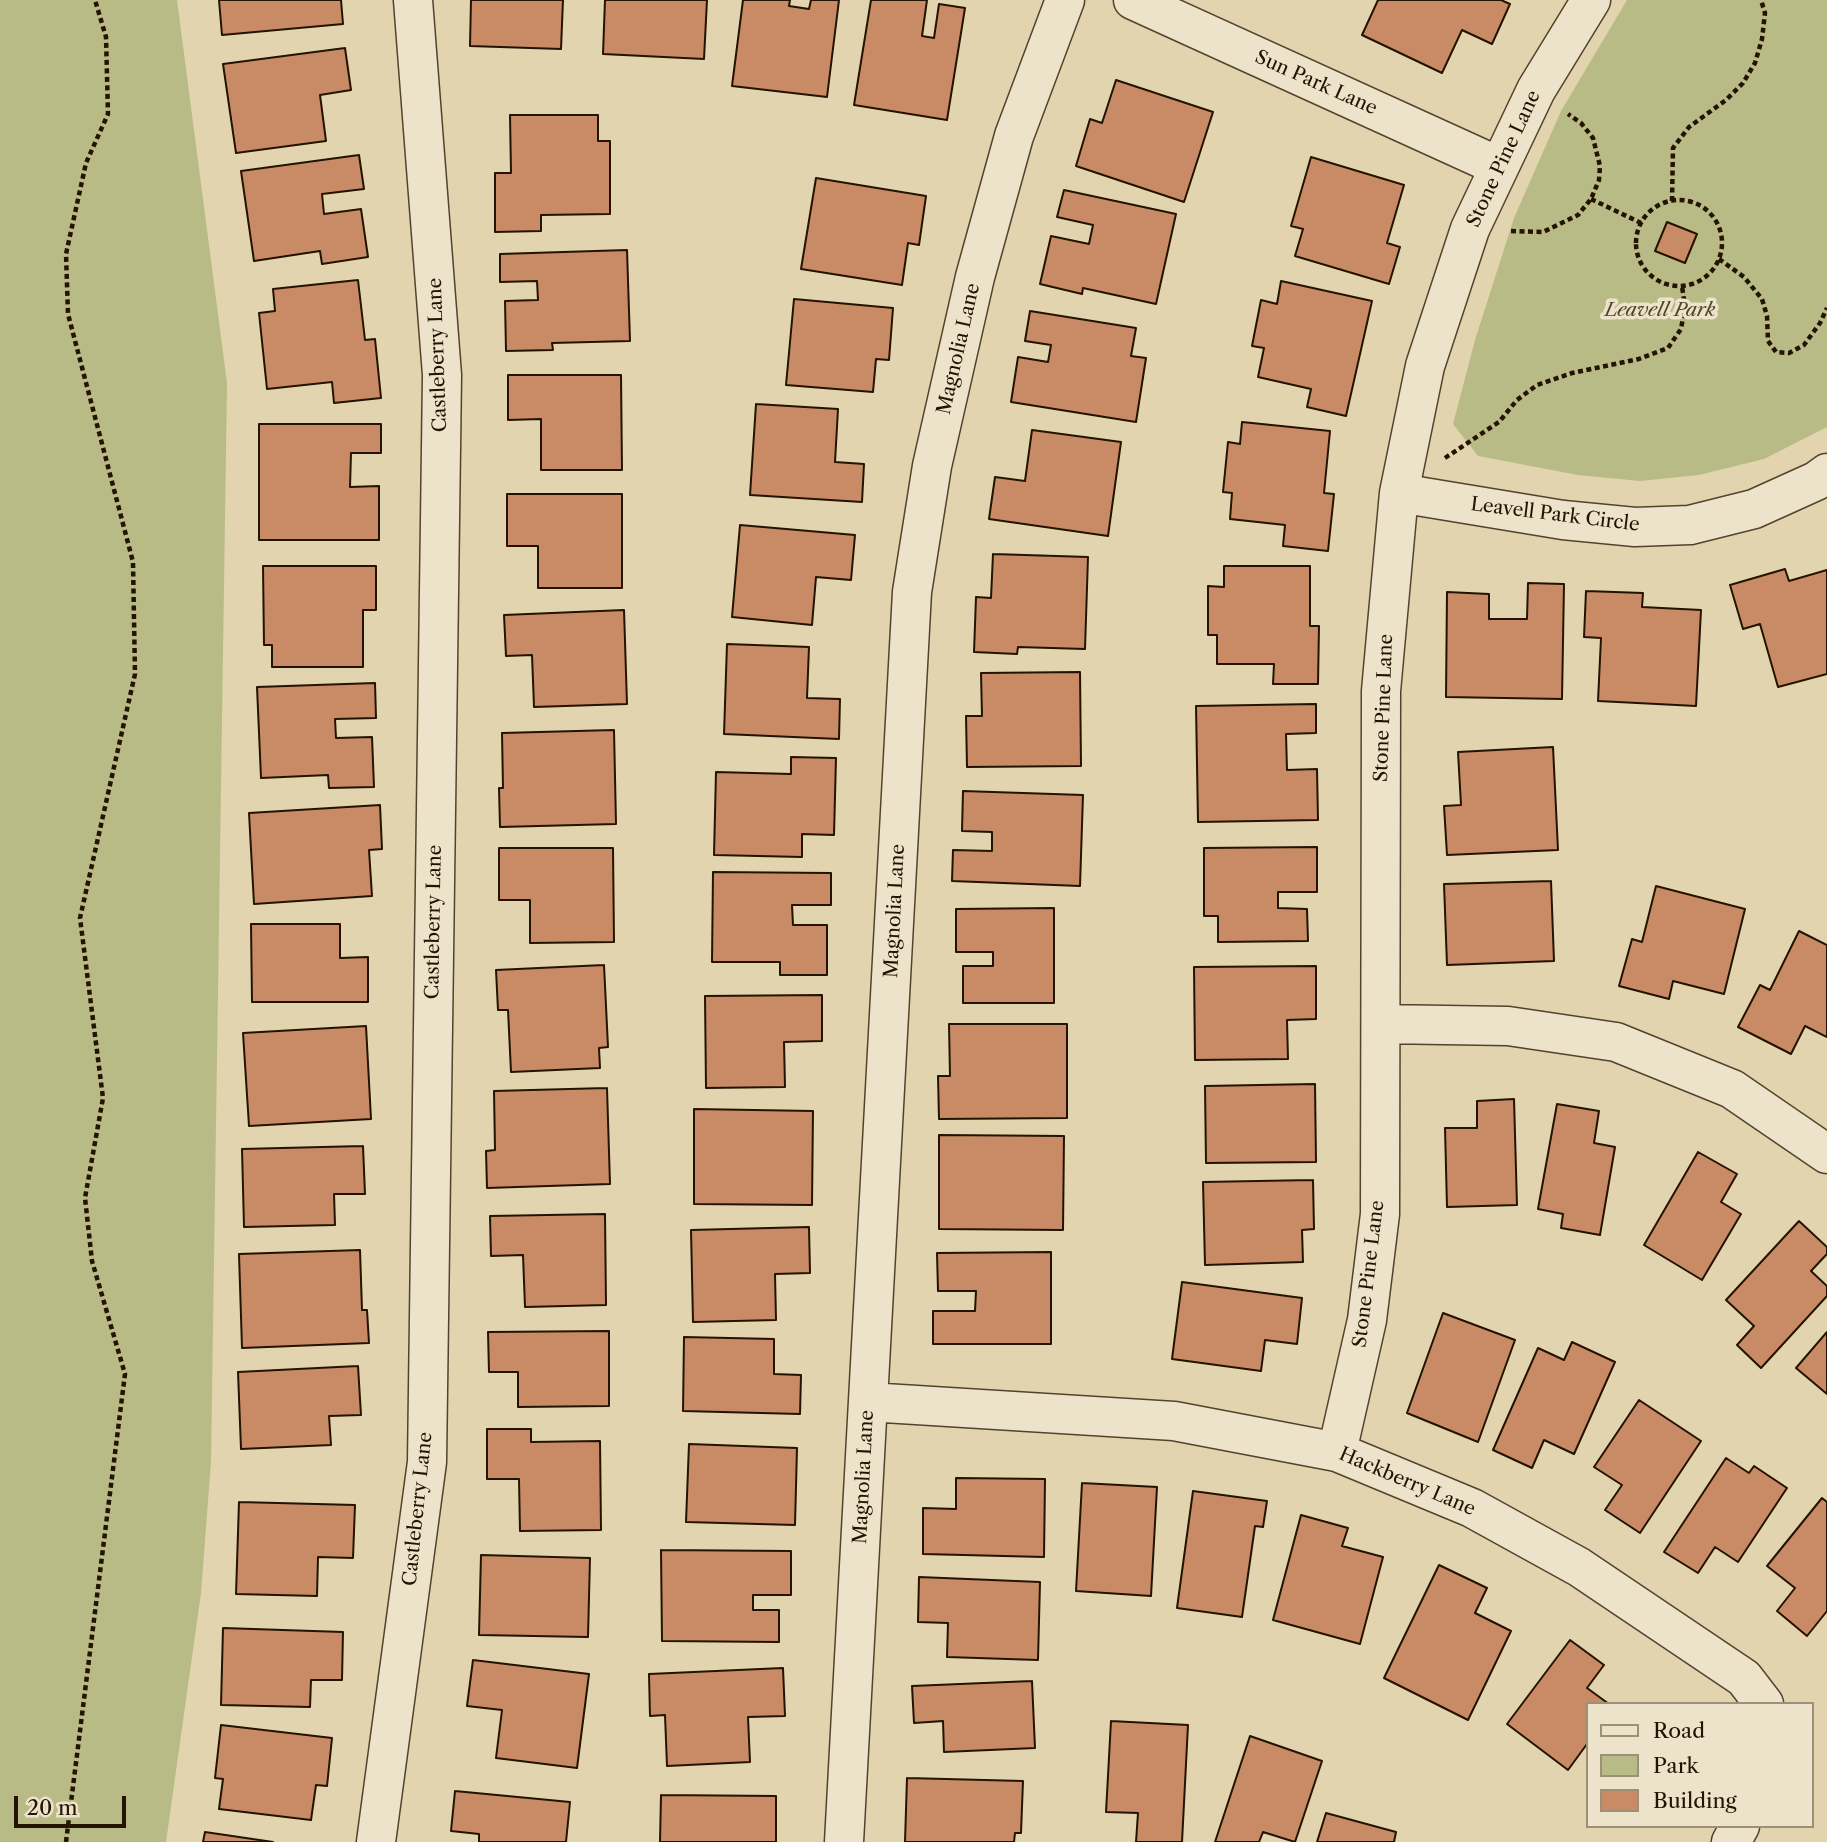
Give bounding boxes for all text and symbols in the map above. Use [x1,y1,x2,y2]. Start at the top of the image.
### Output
street label: Sun Park Lane [1251,46,1381,120]
street label: Stone Pine Lane [1462,87,1546,231]
street label: Castleberry Lane [424,277,452,433]
street label: Magnolia Lane [933,281,985,417]
park label: Leavell Park [1605,300,1715,322]
street label: Leavell Park Circle [1469,493,1641,537]
street label: Stone Pine Lane [1370,634,1398,782]
street label: Magnolia Lane [880,843,910,979]
street label: Castleberry Lane [421,845,447,999]
street label: Stone Pine Lane [1349,1199,1389,1349]
street label: Magnolia Lane [849,1409,879,1545]
street label: Castleberry Lane [399,1431,437,1587]
street label: Hackberry Lane [1335,1443,1479,1521]
legend [1586,1702,1813,1828]
text: Road [1653,1718,1705,1743]
text: Park [1653,1753,1699,1778]
scale bar [18,1783,130,1827]
text: Building [1653,1788,1737,1813]
text: 20 m [27,1795,78,1820]

